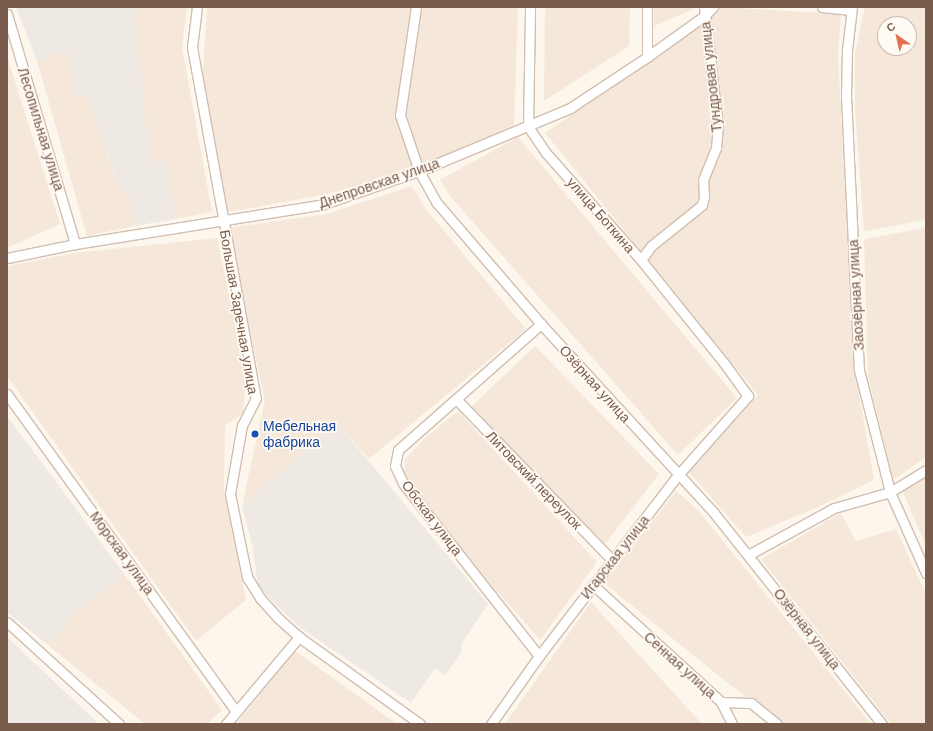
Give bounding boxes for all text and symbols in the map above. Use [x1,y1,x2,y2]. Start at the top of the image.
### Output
north arrow [877,16,917,56]
text: С [884,20,897,34]
street label: Тундровая улица [697,21,725,133]
street label: Лесопильная улица [14,65,68,193]
street label: Днепровская улица [316,154,442,212]
street label: улица Боткина [564,174,638,256]
street label: Большая Заречная улица [216,228,262,396]
street label: Заозёрная улица [845,239,867,351]
street label: Озёрная улица [556,342,634,426]
place label: Мебельная фабрика [263,418,336,450]
street label: Литовский переулок [483,427,585,533]
marker: Мебельная фабрика [250,429,260,439]
street label: Обская улица [398,477,466,559]
street label: Морская улица [86,508,158,598]
street label: Игарская улица [577,512,653,602]
street label: Озёрная улица [770,585,844,673]
street label: Сенная улица [641,628,719,702]

